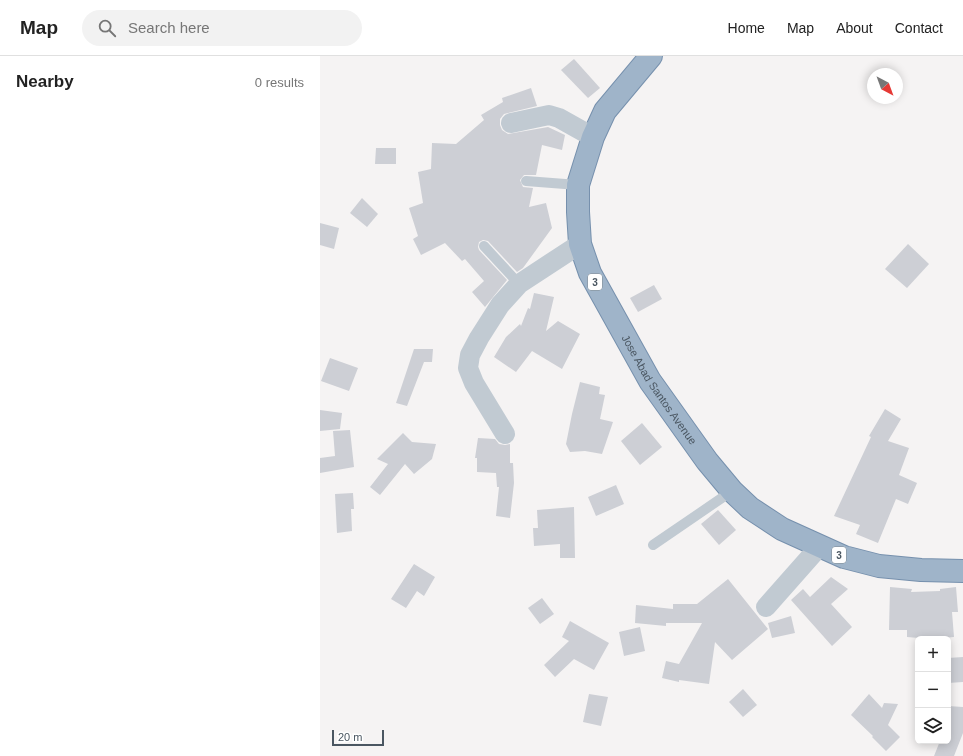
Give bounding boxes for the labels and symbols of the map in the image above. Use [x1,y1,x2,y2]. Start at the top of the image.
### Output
north arrow [867,68,903,104]
road number: 3 [588,274,602,290]
street label: Jose Abad Santos Avenue [619,333,699,447]
road number: 3 [832,547,846,563]
scale bar [332,728,384,747]

